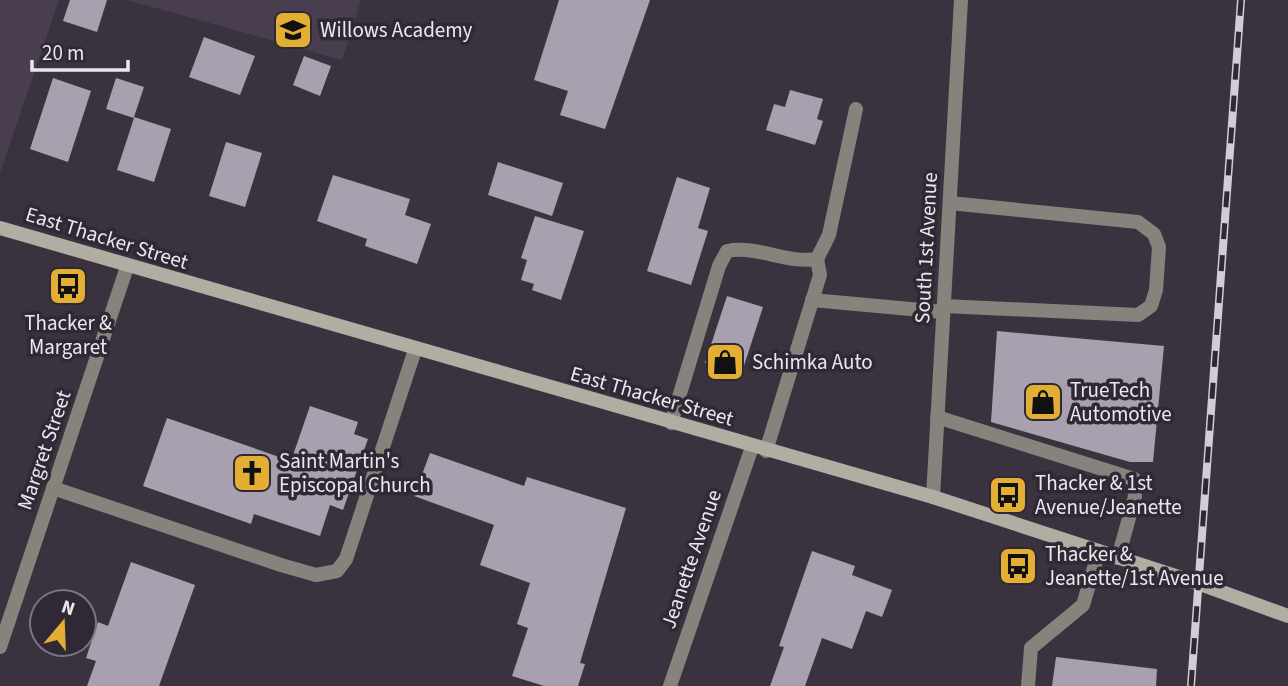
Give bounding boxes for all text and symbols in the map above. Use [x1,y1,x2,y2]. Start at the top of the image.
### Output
school or university icon: Willows Academy [272,9,314,51]
place label: Willows Academy [320,15,473,45]
scale bar [32,28,128,72]
text: 20 m [42,38,84,68]
street label: South 1st Avenue [907,172,945,324]
street label: East Thacker Street [22,199,192,277]
bus stop icon: Thacker & Margaret [47,265,89,307]
place label: Thacker & Margaret [24,308,112,362]
shop icon: Schimka Auto [704,341,746,383]
place label: Schimka Auto [752,347,873,377]
street label: East Thacker Street [567,358,737,434]
place label: TrueTech Automotive [1070,375,1172,429]
shop icon: TrueTech Automotive [1022,381,1064,423]
street label: Margret Street [10,386,78,514]
place label: Saint Martin's Episcopal Church [279,446,431,500]
church icon: Saint Martin's Episcopal Church [231,452,273,494]
place label: Thacker & 1st Avenue/Jeanette [1035,468,1182,522]
bus stop icon: Thacker & 1st Avenue/Jeanette [987,474,1029,516]
street label: Jeanette Avenue [653,485,729,633]
place label: Thacker & Jeanette/1st Avenue [1045,539,1224,593]
bus stop icon: Thacker & Jeanette/1st Avenue [997,545,1039,587]
north arrow [28,588,98,658]
text: N [58,594,78,623]

